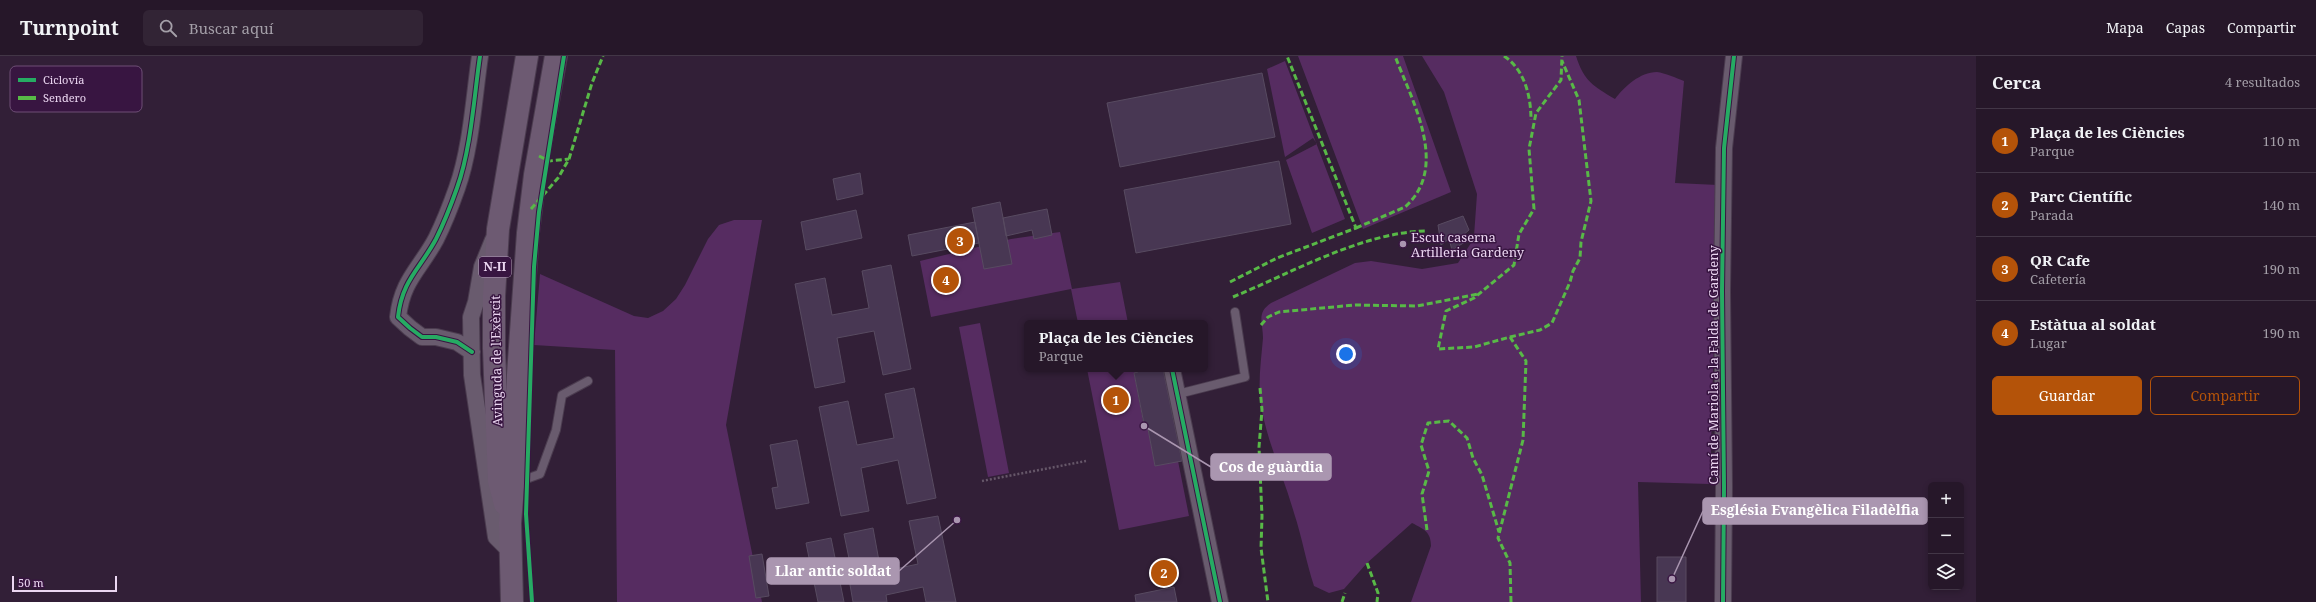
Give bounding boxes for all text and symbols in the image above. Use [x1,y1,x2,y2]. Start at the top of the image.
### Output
search box [143,10,423,46]
text: Turnpoint [20,15,119,41]
icon: search [157,17,179,39]
text: Buscar aquí [189,18,274,38]
text: Mapa [2106,18,2144,37]
text: Capas [2166,18,2205,37]
text: Compartir [2227,18,2296,37]
legend [10,66,142,112]
text: Cerca [1992,71,2041,94]
text: Ciclovía [43,72,85,87]
text: 4 resultados [2225,73,2300,91]
text: Sendero [43,90,86,105]
text: Plaça de les Ciències [2030,122,2185,142]
text: 1 [2001,132,2009,150]
text: 110 m [2263,132,2300,150]
text: Parque [2030,142,2075,160]
text: Parc Científic [2030,186,2132,206]
text: 2 [2001,196,2009,214]
text: 140 m [2263,196,2300,214]
text: Parada [2030,206,2074,224]
pin: 3 [947,226,973,256]
place label: Escut caserna Artilleria Gardeny [1411,228,1525,261]
marker: Escut caserna Artilleria Gardeny [1398,239,1408,249]
street label: Camí de Mariola a la Falda de Gardeny [1704,245,1722,485]
text: QR Cafe [2030,250,2090,270]
road number: N-II [479,257,511,277]
text: 3 [2001,260,2009,278]
text: 190 m [2263,260,2300,278]
pin: 4 [933,265,959,295]
text: Cafetería [2030,270,2086,288]
street label: Avinguda de l'Exèrcit [486,295,506,427]
text: Estàtua al soldat [2030,314,2156,334]
popup [1024,320,1208,372]
text: 4 [2001,324,2009,342]
text: 190 m [2263,324,2300,342]
text: Plaça de les Ciències [1039,327,1193,347]
text: Lugar [2030,334,2067,352]
your location [1336,344,1356,364]
text: Parque [1039,347,1083,365]
button: Guardar [1992,376,2142,415]
button: Compartir [2150,376,2300,415]
pin: 1 [1103,385,1129,415]
callout: Cos de guàrdia [1211,454,1331,480]
text: Cos de guàrdia [1219,457,1323,476]
map controls [1928,482,1964,590]
button: + [1928,482,1964,518]
callout: Església Evangèlica Filadèlfia [1703,498,1927,524]
text: Església Evangèlica Filadèlfia [1711,500,1919,519]
button: − [1928,518,1964,554]
button: layers [1928,554,1964,590]
callout: Llar antic soldat [767,558,899,584]
pin: 2 [1151,558,1177,588]
text: Llar antic soldat [775,561,891,580]
scale bar [12,574,117,593]
text: 50 m [18,575,44,590]

